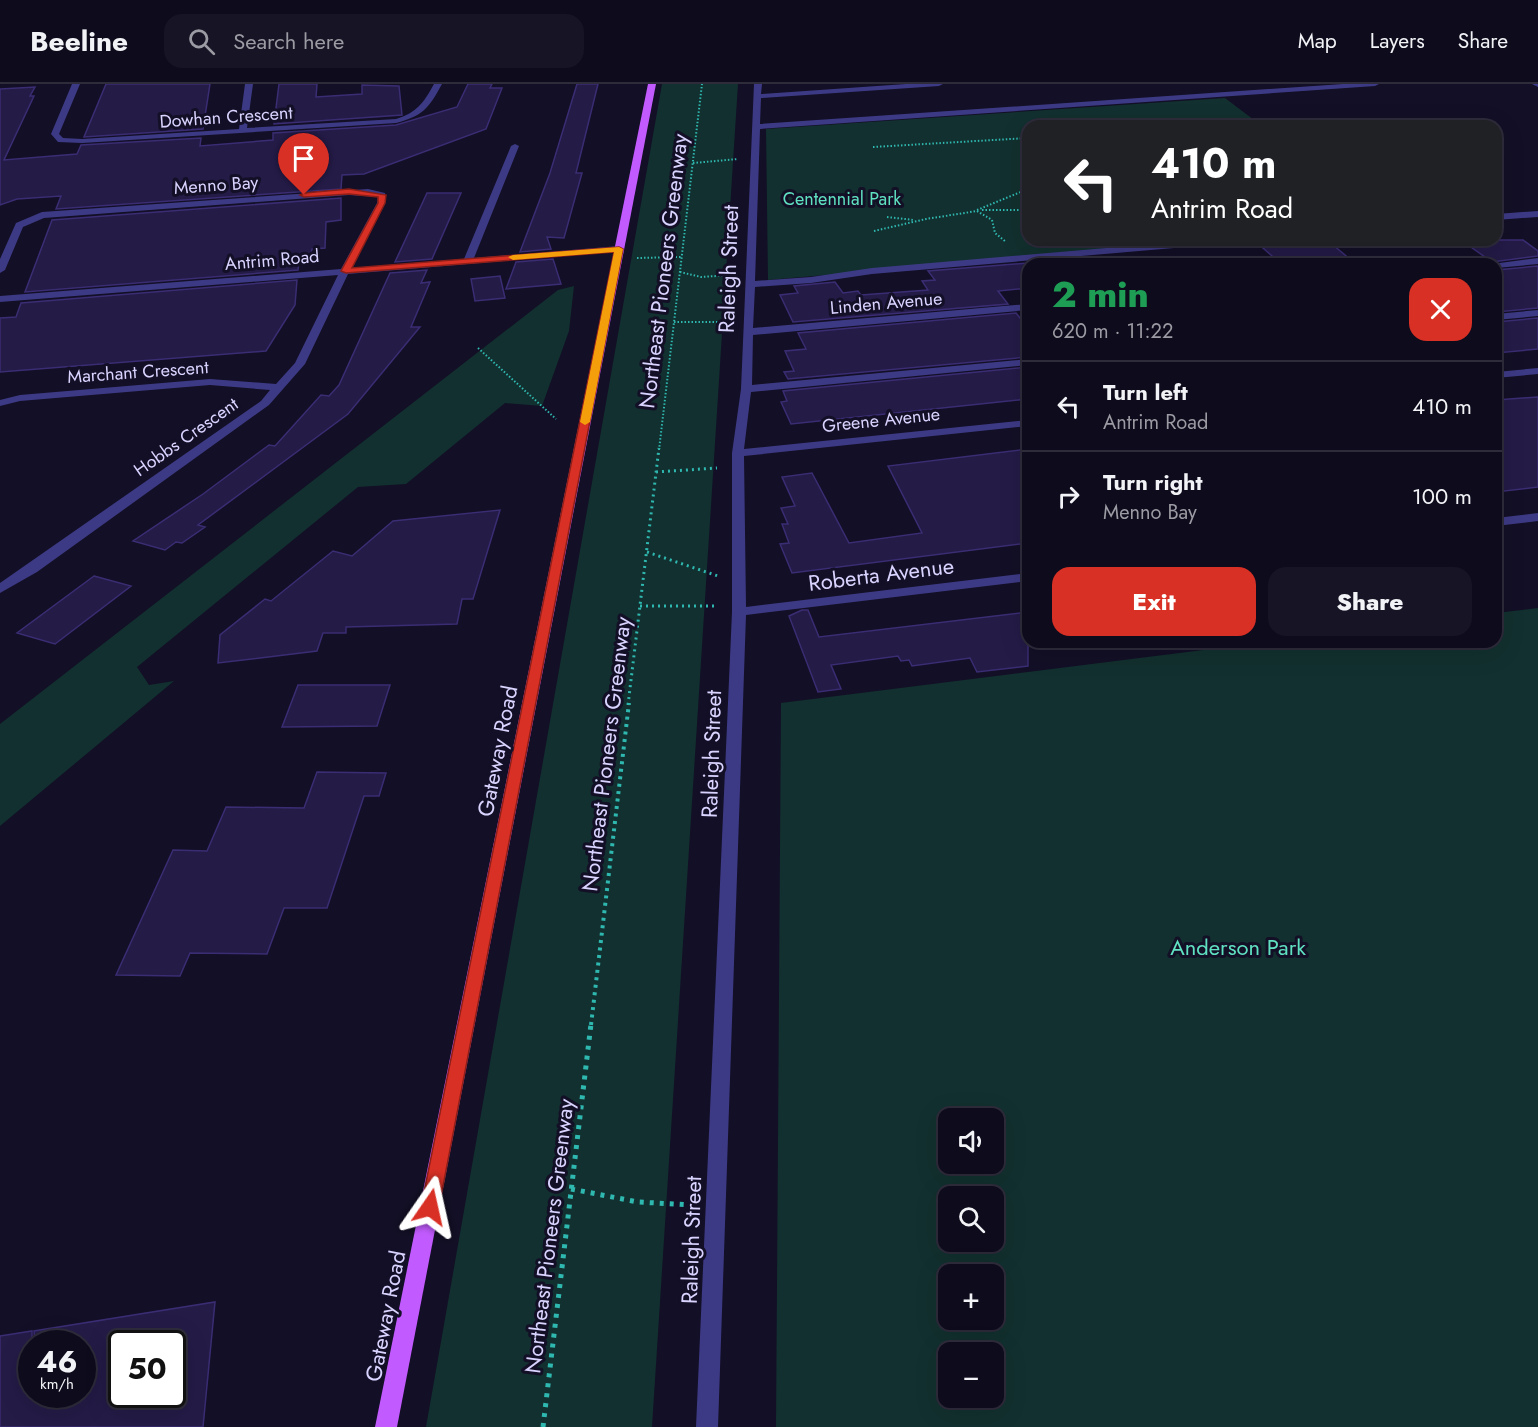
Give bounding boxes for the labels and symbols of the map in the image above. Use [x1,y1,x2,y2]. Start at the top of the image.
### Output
street label: Dowhan Crescent [159,99,294,135]
street label: Northeast Pioneers Greenway [630,131,696,410]
pin [278,133,329,195]
street label: Menno Bay [173,169,259,201]
park label: Centennial Park [783,186,901,212]
street label: Raleigh Street [710,204,746,334]
street label: Antrim Road [224,243,320,277]
street label: Linden Avenue [829,285,943,321]
street label: Marchant Crescent [67,354,210,390]
street label: Hobbs Crescent [128,391,244,483]
street label: Greene Avenue [821,401,941,439]
street label: Roberta Avenue [806,549,956,599]
street label: Northeast Pioneers Greenway [573,614,639,893]
street label: Gateway Road [469,683,525,819]
street label: Raleigh Street [693,689,729,819]
park label: Anderson Park [1170,931,1306,963]
street label: Northeast Pioneers Greenway [516,1096,582,1375]
position arrow [398,1175,462,1239]
street label: Raleigh Street [673,1175,709,1305]
street label: Gateway Road [357,1248,413,1384]
speed limit sign: 50 [108,1330,186,1408]

